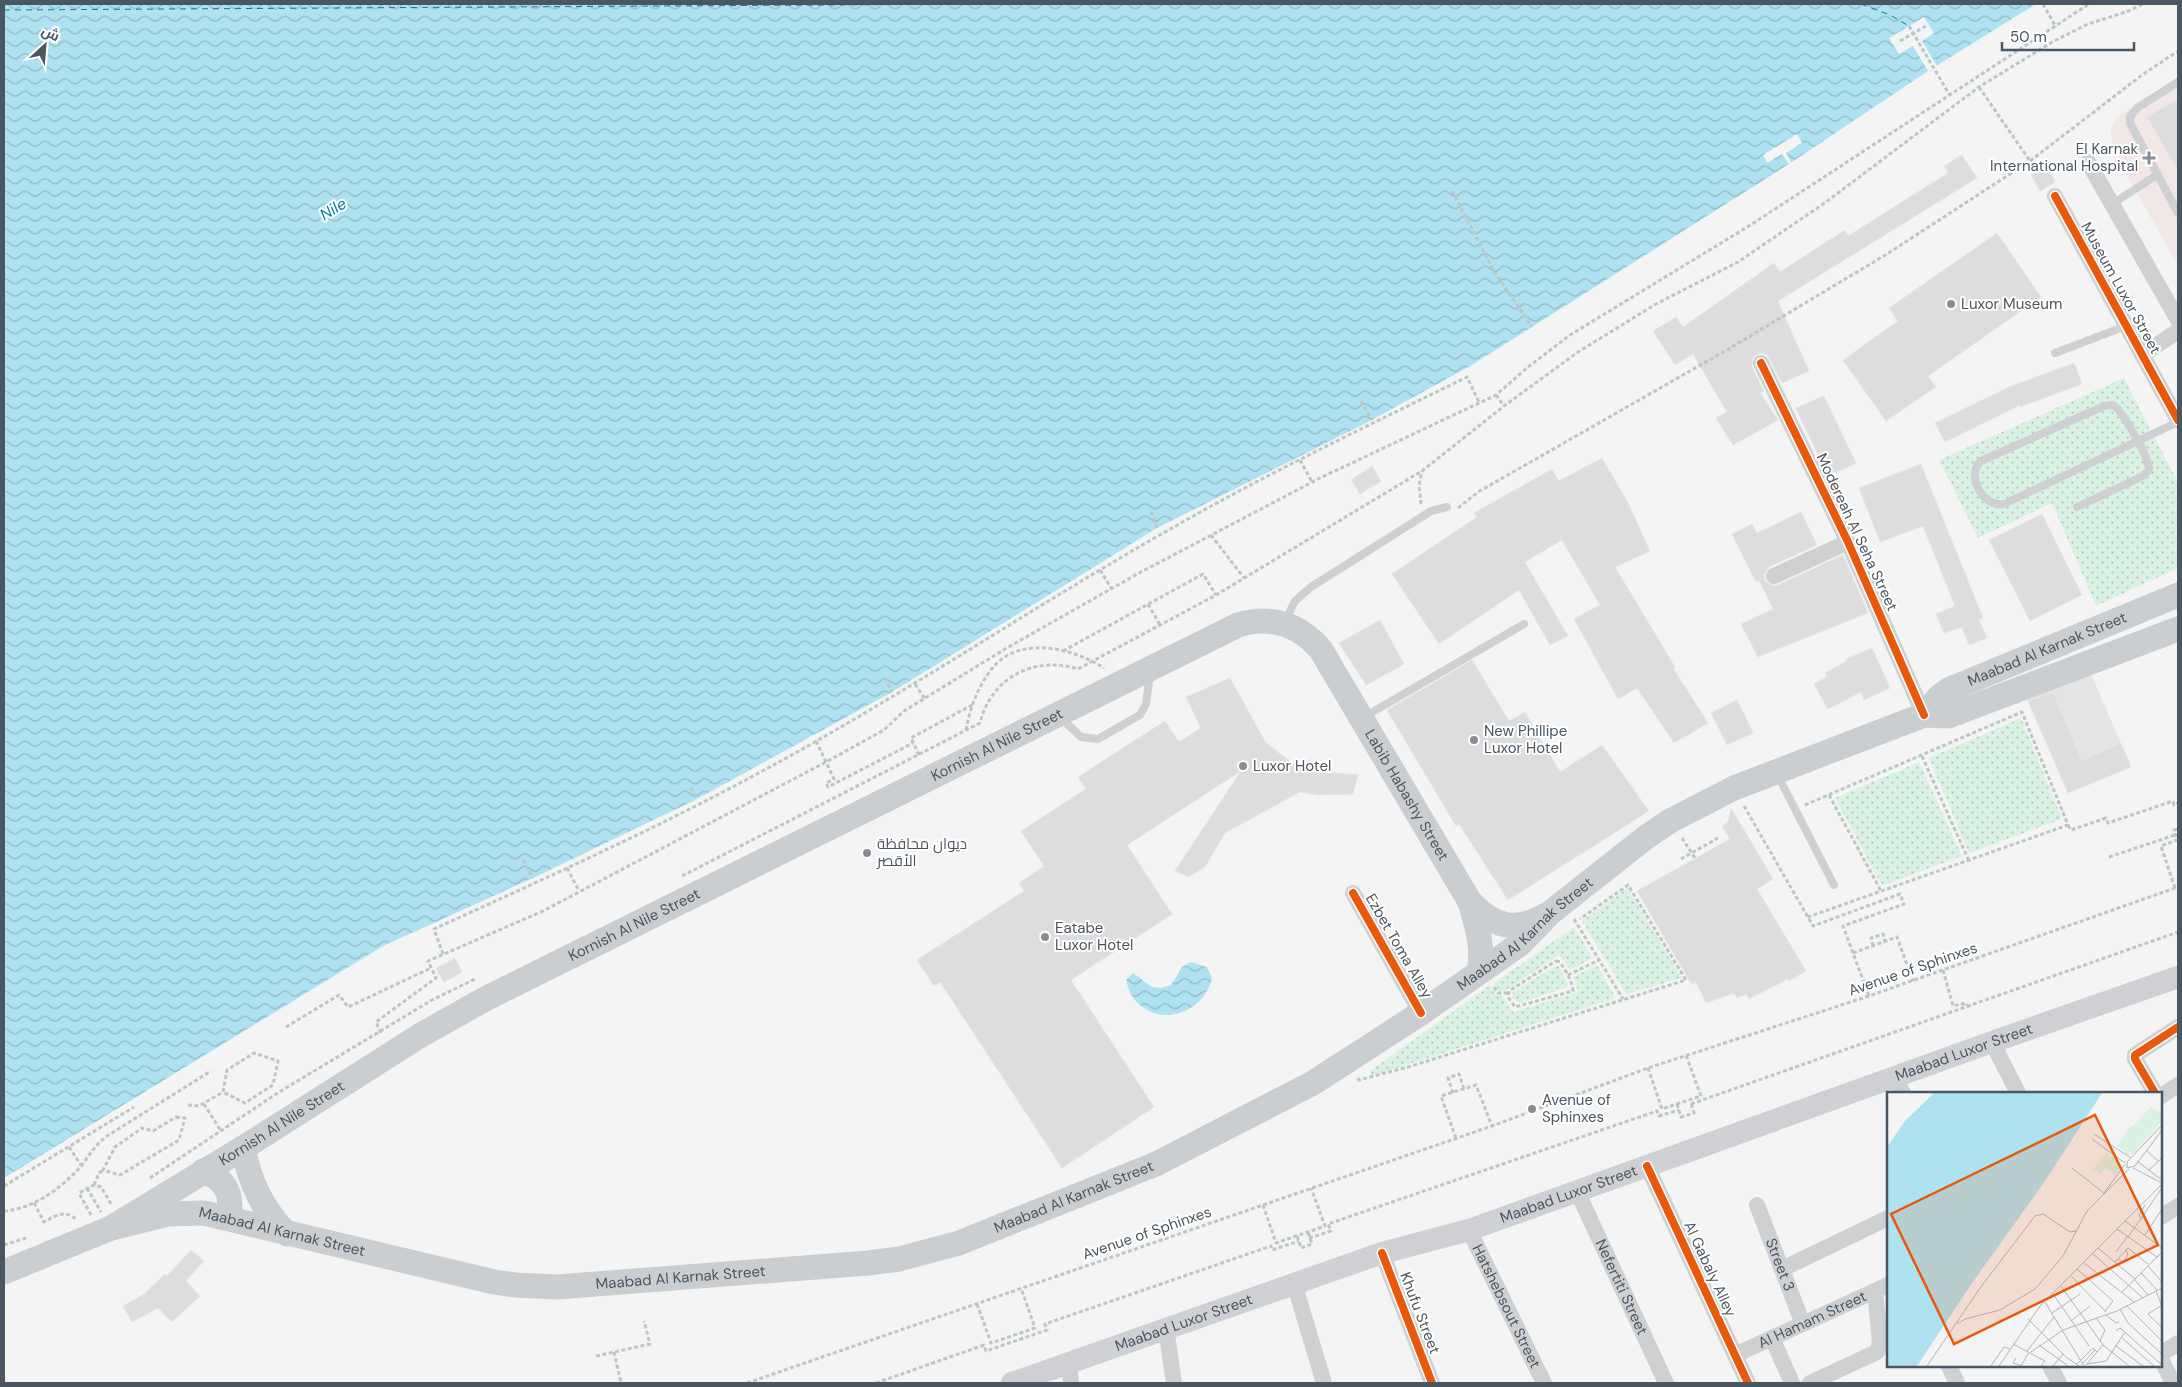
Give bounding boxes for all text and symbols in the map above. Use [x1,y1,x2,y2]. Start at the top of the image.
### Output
north arrow [20,20,70,70]
scale bar [2002,20,2134,52]
text: ش [39,21,63,45]
text: 50 m [2010,27,2047,47]
place label: El Karnak International Hospital [1990,139,2138,176]
marker: El Karnak International Hospital [2142,151,2156,165]
water label: Nile [316,193,350,225]
street label: Museum Luxor Street [2076,219,2166,358]
place label: Luxor Museum [1961,294,2062,314]
marker: Luxor Museum [1945,298,1957,310]
street label: Modereah Al Seha Street [1812,450,1902,614]
street label: Maabad Al Karnak Street [1965,607,2130,691]
street label: Kornish Al Nile Street [928,703,1066,786]
place label: New Phillipe Luxor Hotel [1484,721,1567,758]
street label: Labib Habashy Street [1360,726,1453,864]
marker: New Phillipe Luxor Hotel [1468,734,1480,746]
place label: Luxor Hotel [1253,756,1331,776]
marker: Luxor Hotel [1237,760,1249,772]
place label: ديوان محافظة الأقصر [876,834,967,871]
marker: ديوان محافظة الأقصر [861,847,873,859]
street label: Maabad Al Karnak Street [1453,873,1597,995]
street label: Kornish Al Nile Street [565,884,704,966]
street label: Ezbet Toma Alley [1361,890,1437,1002]
place label: Eatabe Luxor Hotel [1055,918,1133,955]
marker: Eatabe Luxor Hotel [1039,931,1051,943]
street label: Avenue of Sphinxes [1846,938,1980,1000]
street label: Maabad Luxor Street [1892,1019,2035,1086]
street label: Kornish Al Nile Street [215,1076,348,1170]
place label: Avenue of Sphinxes [1542,1090,1611,1127]
inset map [1887,1092,2162,1367]
marker: Avenue of Sphinxes [1526,1103,1538,1115]
street label: Maabad Al Karnak Street [991,1156,1157,1238]
street label: Maabad Luxor Street [1497,1160,1640,1228]
street label: Maabad Al Karnak Street [197,1202,367,1261]
street label: Avenue of Sphinxes [1080,1202,1214,1264]
street label: Al Gabaly Alley [1679,1218,1741,1321]
street label: Street 3 [1761,1235,1799,1294]
street label: Nefertiti Street [1591,1236,1652,1338]
street label: Hatshebsout Street [1468,1241,1545,1372]
street label: Maabad Al Karnak Street [595,1261,766,1294]
street label: Khufu Street [1395,1269,1445,1357]
street label: Al Hamam Street [1755,1286,1870,1353]
street label: Maabad Luxor Street [1112,1289,1255,1356]

